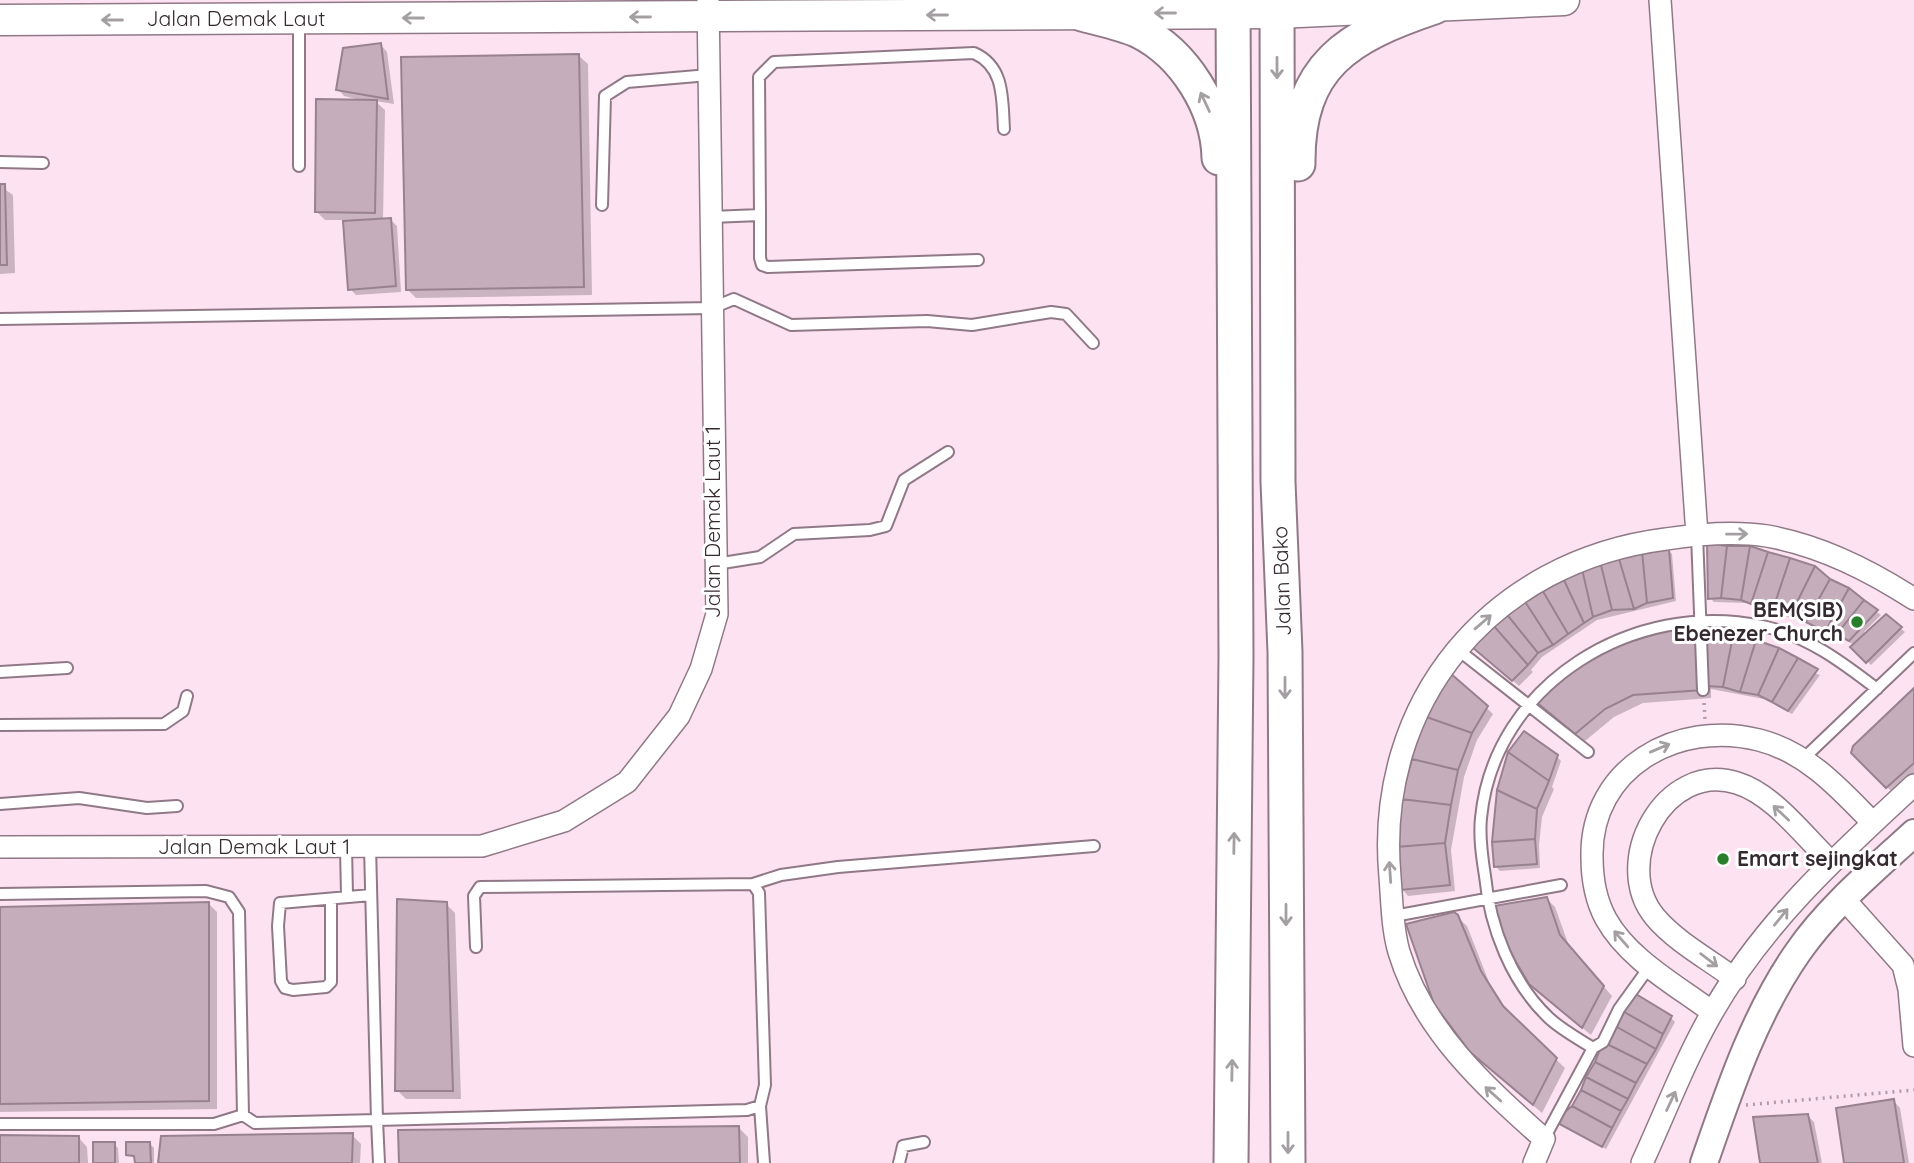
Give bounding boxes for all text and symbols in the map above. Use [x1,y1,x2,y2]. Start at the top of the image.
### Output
street label: Jalan Demak Laut [147,5,325,31]
one-way arrow [1153,6,1176,20]
one-way arrow [926,8,949,22]
one-way arrow [629,10,652,23]
one-way arrow [401,11,424,25]
one-way arrow [100,13,123,27]
one-way arrow [1270,56,1284,79]
one-way arrow [1197,92,1211,113]
street label: Jalan Demak Laut 1 [699,426,725,618]
street label: Jalan Bako [1266,526,1296,636]
one-way arrow [1725,527,1748,541]
place label: BEM(SIB) Ebenezer Church [1673,596,1843,646]
one-way arrow [1474,614,1492,630]
marker: BEM(SIB) Ebenezer Church [1849,614,1865,630]
one-way arrow [1278,676,1292,699]
one-way arrow [1649,740,1670,753]
one-way arrow [1773,805,1790,822]
one-way arrow [1228,832,1241,855]
street label: Jalan Demak Laut 1 [158,833,350,859]
place label: Emart sejingkat [1737,845,1898,871]
marker: Emart sejingkat [1715,851,1731,867]
one-way arrow [1383,862,1396,884]
one-way arrow [1279,903,1293,926]
one-way arrow [1774,909,1789,927]
one-way arrow [1613,931,1629,949]
one-way arrow [1699,952,1718,967]
one-way arrow [1225,1059,1239,1082]
one-way arrow [1485,1086,1503,1102]
one-way arrow [1664,1091,1678,1112]
one-way arrow [1281,1131,1295,1154]

